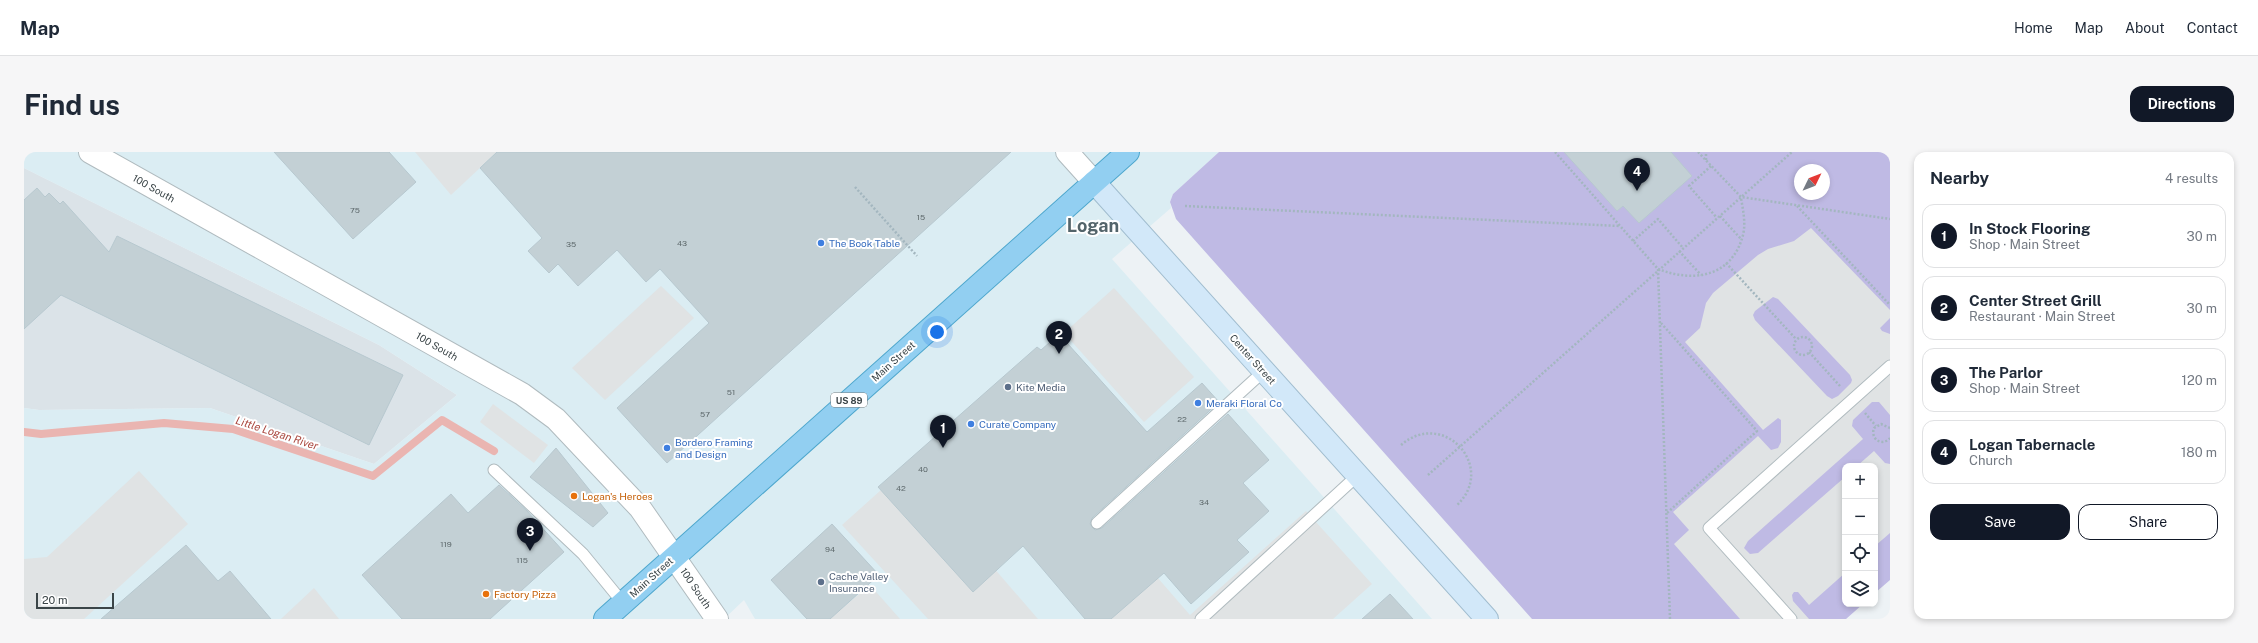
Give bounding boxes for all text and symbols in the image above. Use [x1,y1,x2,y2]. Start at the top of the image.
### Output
text: Map [20,17,60,39]
text: Home [2014,20,2053,36]
text: Map [2075,20,2103,36]
text: About [2125,20,2165,36]
text: Contact [2187,20,2238,36]
button: Directions [2130,86,2234,122]
text: Find us [24,88,120,121]
pin: 4 [1624,158,1650,191]
north arrow [1794,164,1830,200]
text: Nearby [1930,168,1989,188]
street label: 100 South [131,171,177,205]
text: 4 results [2165,171,2218,186]
house number: 75 [350,205,360,215]
house number: 15 [917,212,925,222]
district label: Logan [1067,215,1119,236]
text: In Stock Flooring [1969,220,2090,237]
text: 1 [1941,229,1947,244]
text: 30 m [2187,229,2217,244]
place label: The Book Table [829,237,900,249]
text: Shop · Main Street [1969,237,2080,252]
house number: 43 [677,238,687,248]
marker: The Book Table [816,238,826,248]
house number: 35 [566,239,576,249]
text: Center Street Grill [1969,292,2102,309]
text: 2 [1940,301,1948,316]
text: 30 m [2187,301,2217,316]
text: Restaurant · Main Street [1969,309,2115,324]
pin: 2 [1046,321,1072,354]
your location [927,322,947,342]
street label: 100 South [414,329,460,363]
street label: Center Street [1227,332,1279,387]
street label: Main Street [869,338,917,384]
text: The Parlor [1969,364,2043,381]
text: 3 [1940,373,1948,388]
text: 120 m [2182,373,2217,388]
place label: Kite Media [1016,381,1066,393]
text: Shop · Main Street [1969,381,2080,396]
marker: Kite Media [1003,382,1013,392]
house number: 51 [727,387,735,397]
road number: US 89 [831,393,867,407]
place label: Meraki Floral Co [1206,397,1282,409]
marker: Meraki Floral Co [1193,398,1203,408]
house number: 57 [700,409,710,419]
water label: Little Logan River [234,414,321,452]
house number: 22 [1177,414,1187,424]
pin: 1 [930,415,956,448]
place label: Curate Company [979,418,1057,430]
marker: Curate Company [966,419,976,429]
place label: Bordero Framing and Design [675,436,753,460]
text: Logan Tabernacle [1969,436,2095,453]
marker: Bordero Framing and Design [662,443,672,453]
text: 4 [1940,445,1948,460]
text: 180 m [2181,445,2217,460]
text: Church [1969,453,2013,468]
map controls [1842,463,1878,607]
button: + [1842,463,1878,499]
house number: 40 [918,464,928,474]
house number: 42 [896,483,906,493]
place label: Logan's Heroes [582,490,653,502]
marker: Logan's Heroes [569,491,579,501]
house number: 34 [1199,497,1209,507]
button: − [1842,499,1878,535]
button: Save [1930,504,2070,540]
button: Share [2078,504,2218,540]
pin: 3 [517,518,543,551]
button: locate [1842,535,1878,571]
house number: 119 [440,539,452,549]
house number: 94 [825,544,835,554]
street label: Main Street [627,554,675,600]
house number: 115 [516,555,528,565]
street label: 100 South [678,565,714,611]
place label: Cache Valley Insurance [829,570,889,594]
button: layers [1842,571,1878,607]
marker: Cache Valley Insurance [816,577,826,587]
place label: Factory Pizza [494,588,556,600]
marker: Factory Pizza [481,589,491,599]
scale bar [36,591,114,610]
text: 20 m [42,594,67,606]

